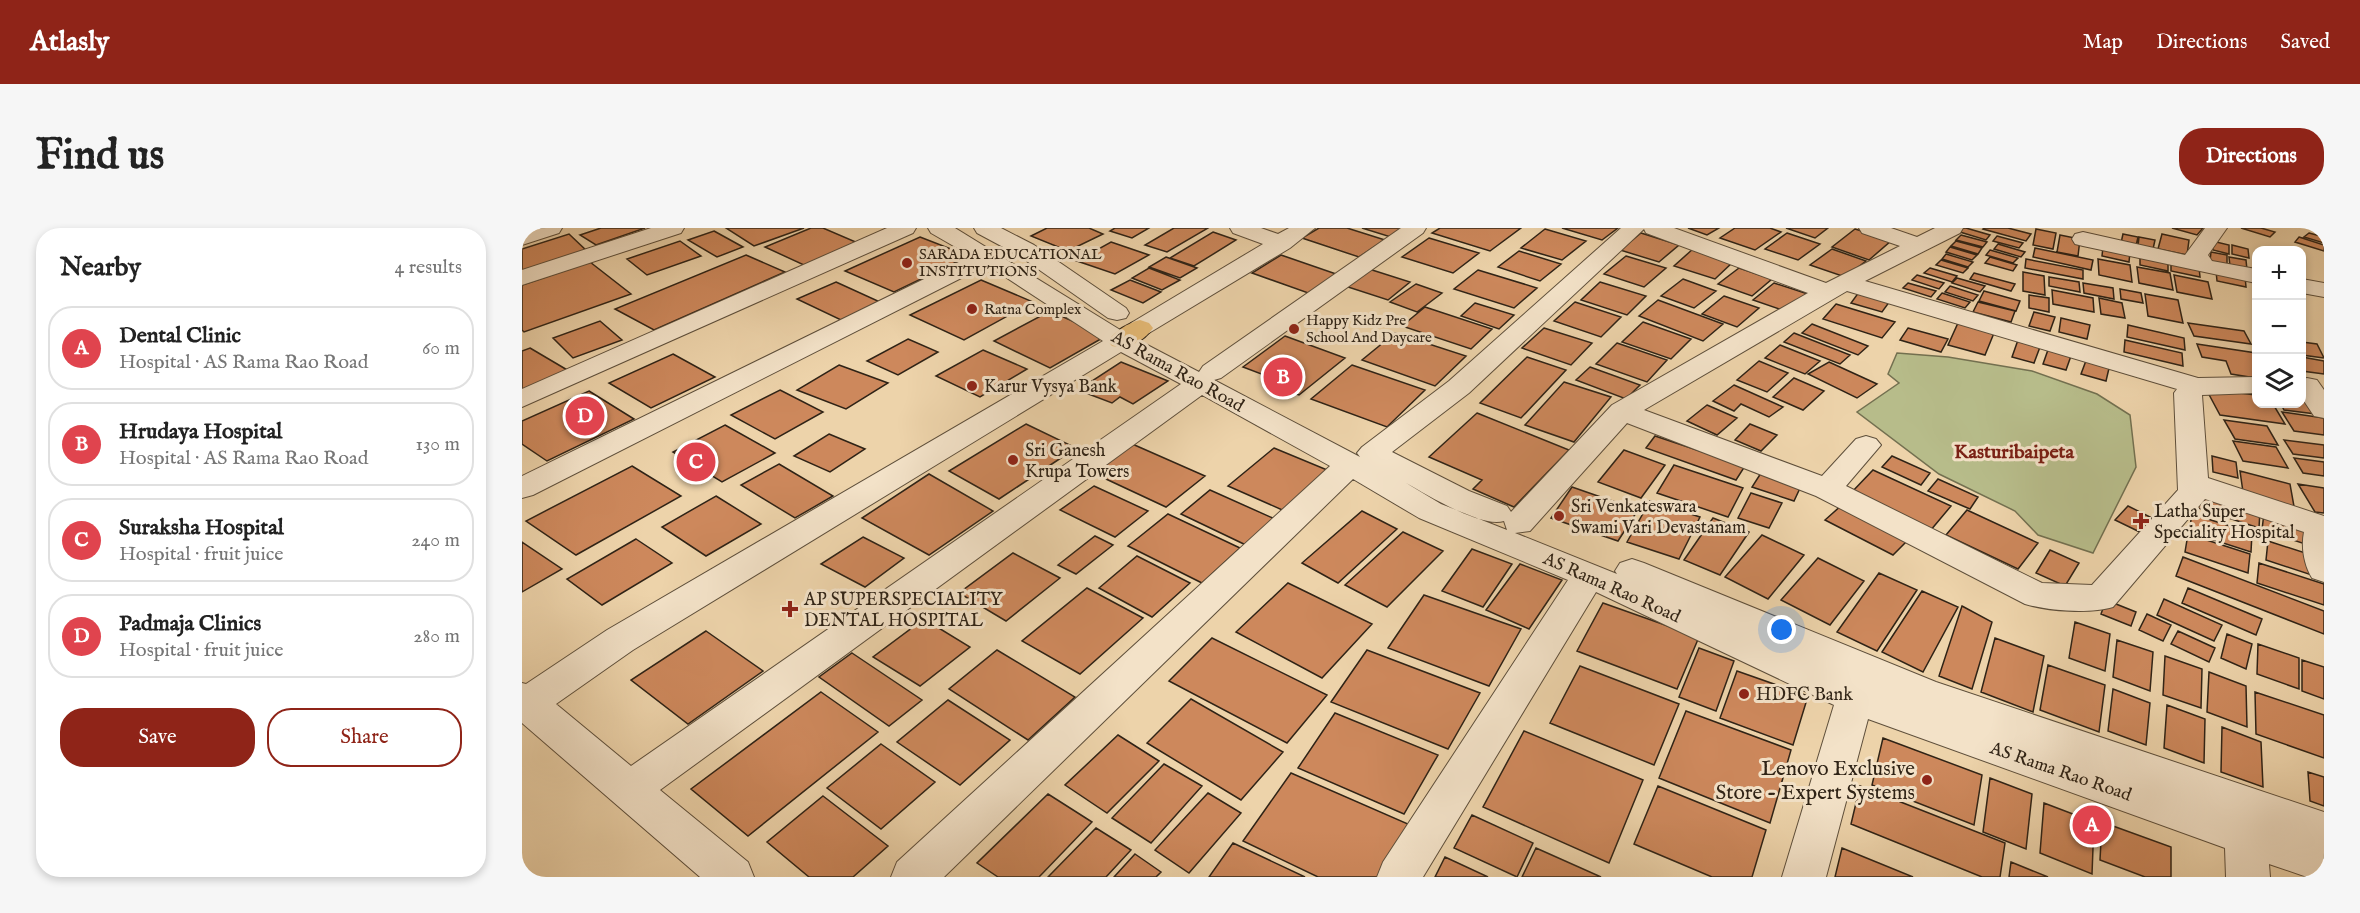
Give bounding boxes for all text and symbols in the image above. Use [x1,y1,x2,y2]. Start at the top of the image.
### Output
text: Atlasly [30,25,109,60]
text: Map [2083,29,2123,56]
text: Directions [2156,29,2247,56]
text: Saved [2280,29,2330,56]
button: Directions [2179,128,2324,185]
text: Find us [36,130,164,183]
place label: SARADA EDUCATIONAL INSTITUTIONS [919,245,1102,281]
map controls [2252,246,2306,408]
button: + [2252,246,2306,300]
text: Nearby [60,251,141,284]
text: 4 results [395,255,462,280]
marker: SARADA EDUCATIONAL INSTITUTIONS [900,256,914,270]
place label: Ratna Complex [984,300,1082,319]
button: − [2252,300,2306,354]
marker: Ratna Complex [965,302,979,316]
place label: Happy Kidz Pre School And Daycare [1306,311,1432,347]
text: Dental Clinic [119,322,241,350]
marker: Happy Kidz Pre School And Daycare [1287,322,1301,336]
street label: AS Rama Rao Road [1106,326,1248,418]
text: A [75,336,88,361]
text: 60 m [422,336,460,361]
text: Hospital · AS Rama Rao Road [119,350,368,375]
pin: B [1264,354,1302,400]
button: layers [2252,354,2306,408]
place label: Karur Vysya Bank [984,376,1118,399]
marker: Karur Vysya Bank [965,379,979,393]
pin: D [566,394,604,438]
text: Hrudaya Hospital [119,418,282,446]
text: B [75,432,88,457]
text: 130 m [415,432,460,457]
pin: C [676,440,716,484]
place label: Sri Ganesh Krupa Towers [1025,440,1129,484]
district label: Kasturibaipeta [1954,440,2074,465]
text: Hospital · AS Rama Rao Road [119,446,368,471]
marker: Sri Ganesh Krupa Towers [1006,453,1020,467]
place label: Sri Venkateswara Swami Vari Devastanam [1571,496,1746,540]
place label: Latha Super Speciality Hospital [2154,501,2295,545]
marker: Sri Venkateswara Swami Vari Devastanam [1552,509,1566,523]
marker: Latha Super Speciality Hospital [2132,512,2150,530]
text: Suraksha Hospital [119,514,284,542]
text: C [74,528,89,553]
text: 240 m [411,528,460,553]
text: Hospital · fruit juice [119,542,284,567]
street label: AS Rama Rao Road [1538,547,1684,629]
place label: AP SUPERSPECIALITY DENTAL HOSPITAL [803,589,1003,633]
marker: AP SUPERSPECIALITY DENTAL HOSPITAL [781,600,799,618]
text: Padmaja Clinics [119,610,261,638]
your location [1767,615,1796,644]
text: D [73,624,90,649]
text: 280 m [413,624,460,649]
text: Hospital · fruit juice [119,638,284,663]
place label: HDFC Bank [1756,684,1853,707]
marker: HDFC Bank [1737,687,1751,701]
button: Save [60,708,255,767]
button: Share [267,708,462,767]
street label: AS Rama Rao Road [1986,737,2135,808]
place label: Lenovo Exclusive Store - Expert Systems [1716,756,1915,807]
marker: Lenovo Exclusive Store - Expert Systems [1920,773,1934,787]
pin: A [2072,802,2112,848]

